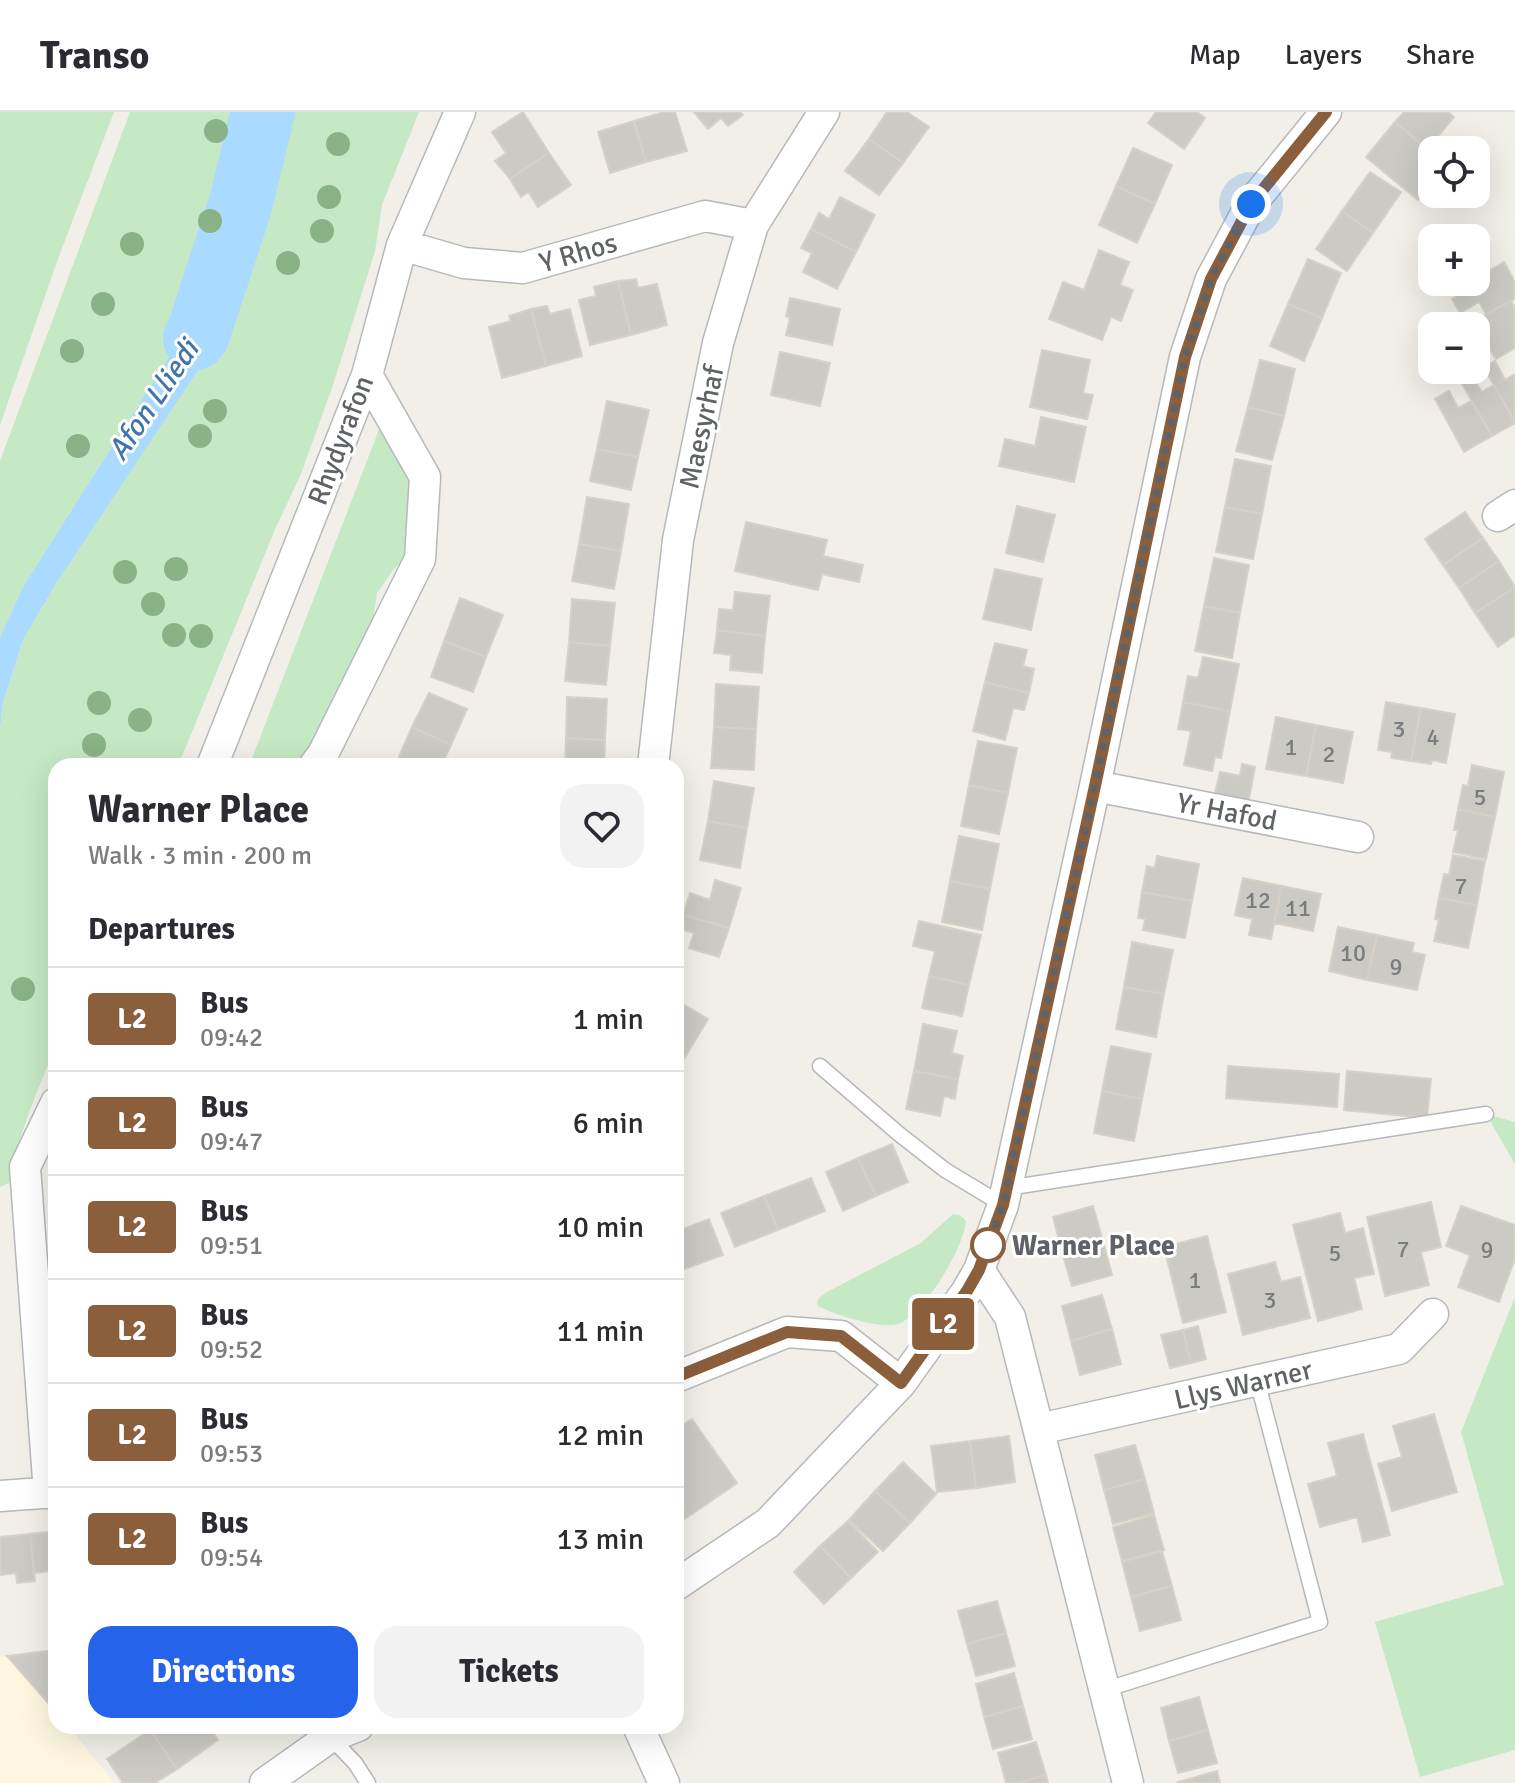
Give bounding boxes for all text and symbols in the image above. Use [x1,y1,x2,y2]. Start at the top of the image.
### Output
text: Transo [40,32,149,79]
text: Map [1189,38,1241,72]
text: Layers [1285,38,1362,72]
text: Share [1406,38,1475,72]
map controls [1418,136,1490,384]
button: locate [1418,136,1490,208]
your location [1231,184,1271,224]
button: + [1418,224,1490,296]
street label: Y Rhos [536,226,621,280]
button: − [1418,312,1490,384]
water label: Afon Lliedi [100,331,209,468]
street label: Maesyrhaf [672,361,732,492]
street label: Rhydyrafon [301,371,381,510]
house number: 3 [1393,714,1405,744]
house number: 4 [1427,722,1440,752]
house number: 1 [1285,732,1297,762]
house number: 2 [1323,739,1335,769]
house number: 5 [1474,782,1486,812]
button: heart [560,784,644,868]
text: Warner Place [88,786,309,833]
street label: Yr Hafod [1174,786,1280,838]
text: Walk · 3 min · 200 m [88,840,312,872]
house number: 7 [1455,871,1467,901]
house number: 12 [1245,885,1271,915]
house number: 11 [1285,893,1311,923]
text: Departures [88,911,235,948]
house number: 10 [1340,938,1366,968]
house number: 9 [1390,952,1402,982]
text: Bus [200,985,248,1022]
text: 1 min [573,1001,644,1038]
text: L2 [117,1002,147,1036]
text: 09:42 [200,1022,263,1054]
text: Bus [200,1089,248,1126]
text: 6 min [573,1105,644,1142]
text: L2 [117,1106,147,1140]
text: 09:47 [200,1126,263,1158]
text: Bus [200,1193,248,1230]
text: 10 min [557,1209,644,1246]
text: L2 [117,1210,147,1244]
marker: Warner Place [971,1228,1005,1262]
place label: Warner Place [1012,1229,1175,1263]
text: 09:51 [200,1230,263,1262]
house number: 7 [1397,1234,1409,1264]
house number: 9 [1481,1235,1493,1265]
house number: 5 [1329,1238,1341,1268]
house number: 1 [1189,1265,1201,1295]
house number: 3 [1264,1285,1276,1315]
text: Bus [200,1297,248,1334]
line badge: L2 [907,1298,979,1350]
text: L2 [928,1307,958,1341]
text: 11 min [557,1313,644,1350]
text: L2 [117,1314,147,1348]
text: 09:52 [200,1334,263,1366]
street label: Llys Warner [1171,1352,1316,1417]
text: Bus [200,1401,248,1438]
text: 12 min [557,1417,644,1454]
text: L2 [117,1418,147,1452]
text: 09:53 [200,1438,263,1470]
text: Bus [200,1505,248,1542]
text: 13 min [557,1521,644,1558]
text: L2 [117,1522,147,1556]
text: 09:54 [200,1542,263,1574]
button: Directions [88,1626,358,1718]
button: Tickets [374,1626,644,1718]

